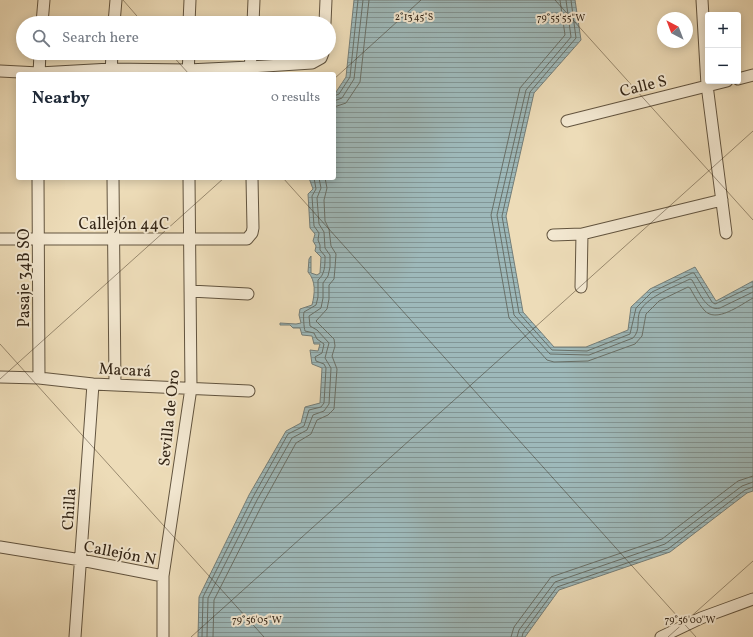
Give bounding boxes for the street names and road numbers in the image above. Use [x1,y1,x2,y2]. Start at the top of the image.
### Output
street label: Calle S [618,71,669,103]
street label: Callejón 44C [79,214,169,236]
street label: Pasaje 34B SO [14,228,36,327]
street label: Macará [98,359,152,383]
street label: Sevilla de Oro [154,369,186,468]
street label: Chilla [58,487,82,531]
street label: Callejón N [82,536,158,572]

